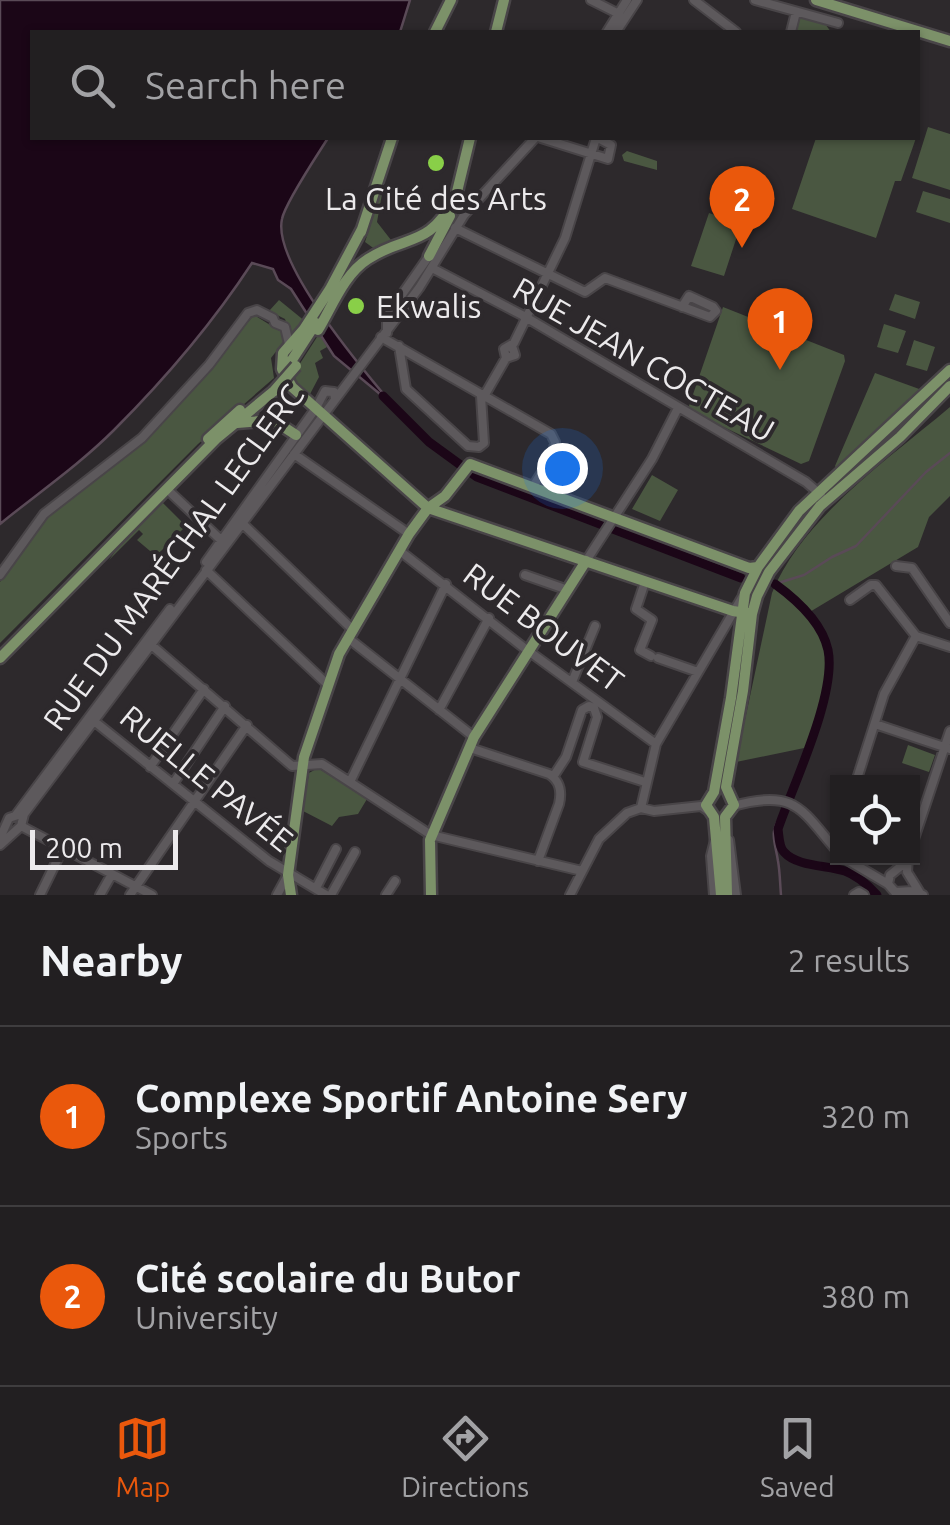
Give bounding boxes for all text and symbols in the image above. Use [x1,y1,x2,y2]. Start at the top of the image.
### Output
search box [30,30,920,140]
icon: search [65,58,120,113]
text: Search here [145,64,346,106]
marker: La Cité des Arts [425,152,447,174]
pin: 2 [710,166,774,248]
place label: La Cité des Arts [325,180,547,216]
street label: RUE JEAN COCTEAU [507,270,781,448]
place label: Ekwalis [376,288,481,324]
pin: 1 [748,288,812,370]
marker: Ekwalis [345,295,367,317]
street label: RUE DU MARÉCHAL LECLERC [36,377,310,737]
your location [537,443,588,494]
street label: RUE BOUVET [457,555,631,699]
street label: RUELLE PAVÉE [114,698,300,858]
map controls [830,775,920,865]
button: locate [830,775,920,865]
scale bar [30,825,178,870]
text: 200 m [45,832,123,863]
text: Nearby [40,937,183,984]
text: 2 results [788,942,910,978]
text: Complexe Sportif Antoine Sery [135,1077,688,1119]
text: 1 [63,1098,82,1134]
text: 320 m [821,1098,910,1134]
text: Sports [135,1119,228,1155]
text: Cité scolaire du Butor [135,1257,520,1299]
text: 2 [63,1278,82,1314]
text: 380 m [821,1278,910,1314]
text: University [135,1299,278,1335]
tab: Map [115,1411,171,1502]
tab: Directions [401,1411,529,1502]
tab: Saved [760,1411,835,1502]

